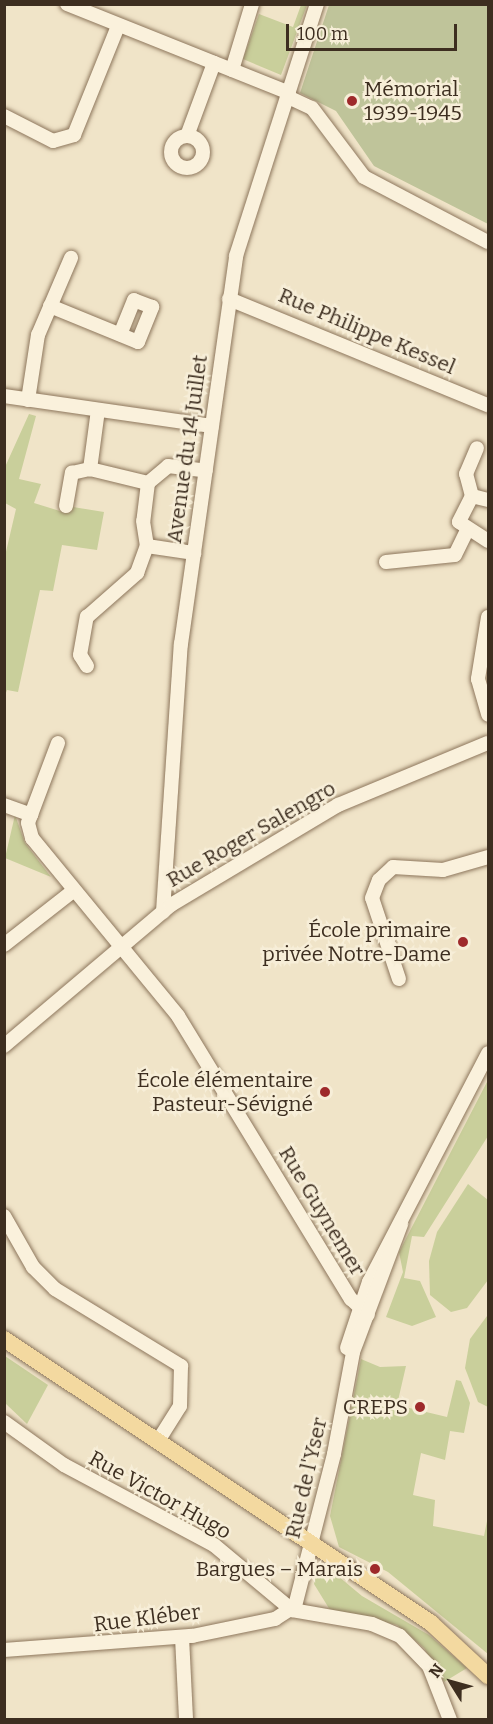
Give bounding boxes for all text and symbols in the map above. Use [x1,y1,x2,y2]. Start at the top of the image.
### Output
scale bar [289,12,460,50]
text: 100 m [297,23,348,45]
place label: Mémorial 1939-1945 [364,76,462,126]
marker: Mémorial 1939-1945 [345,94,359,108]
street label: Rue Philippe Kessel [275,282,459,380]
street label: Avenue du 14 Juillet [161,353,213,545]
street label: Rue Roger Salengro [162,775,340,893]
place label: École primaire privée Notre-Dame [262,917,451,967]
marker: École primaire privée Notre-Dame [456,935,470,949]
place label: École élémentaire Pasteur-Sévigné [137,1067,313,1117]
marker: École élémentaire Pasteur-Sévigné [318,1085,332,1099]
street label: Rue Guynemer [273,1142,371,1280]
place label: CREPS [343,1394,408,1420]
marker: CREPS [413,1400,427,1414]
street label: Rue de l'Yser [280,1415,332,1541]
street label: Rue Victor Hugo [84,1446,236,1544]
place label: Bargues – Marais [196,1556,363,1582]
marker: Bargues – Marais [368,1562,382,1576]
street label: Rue Kléber [92,1599,202,1637]
north arrow [421,1652,481,1712]
text: N [425,1660,448,1682]

